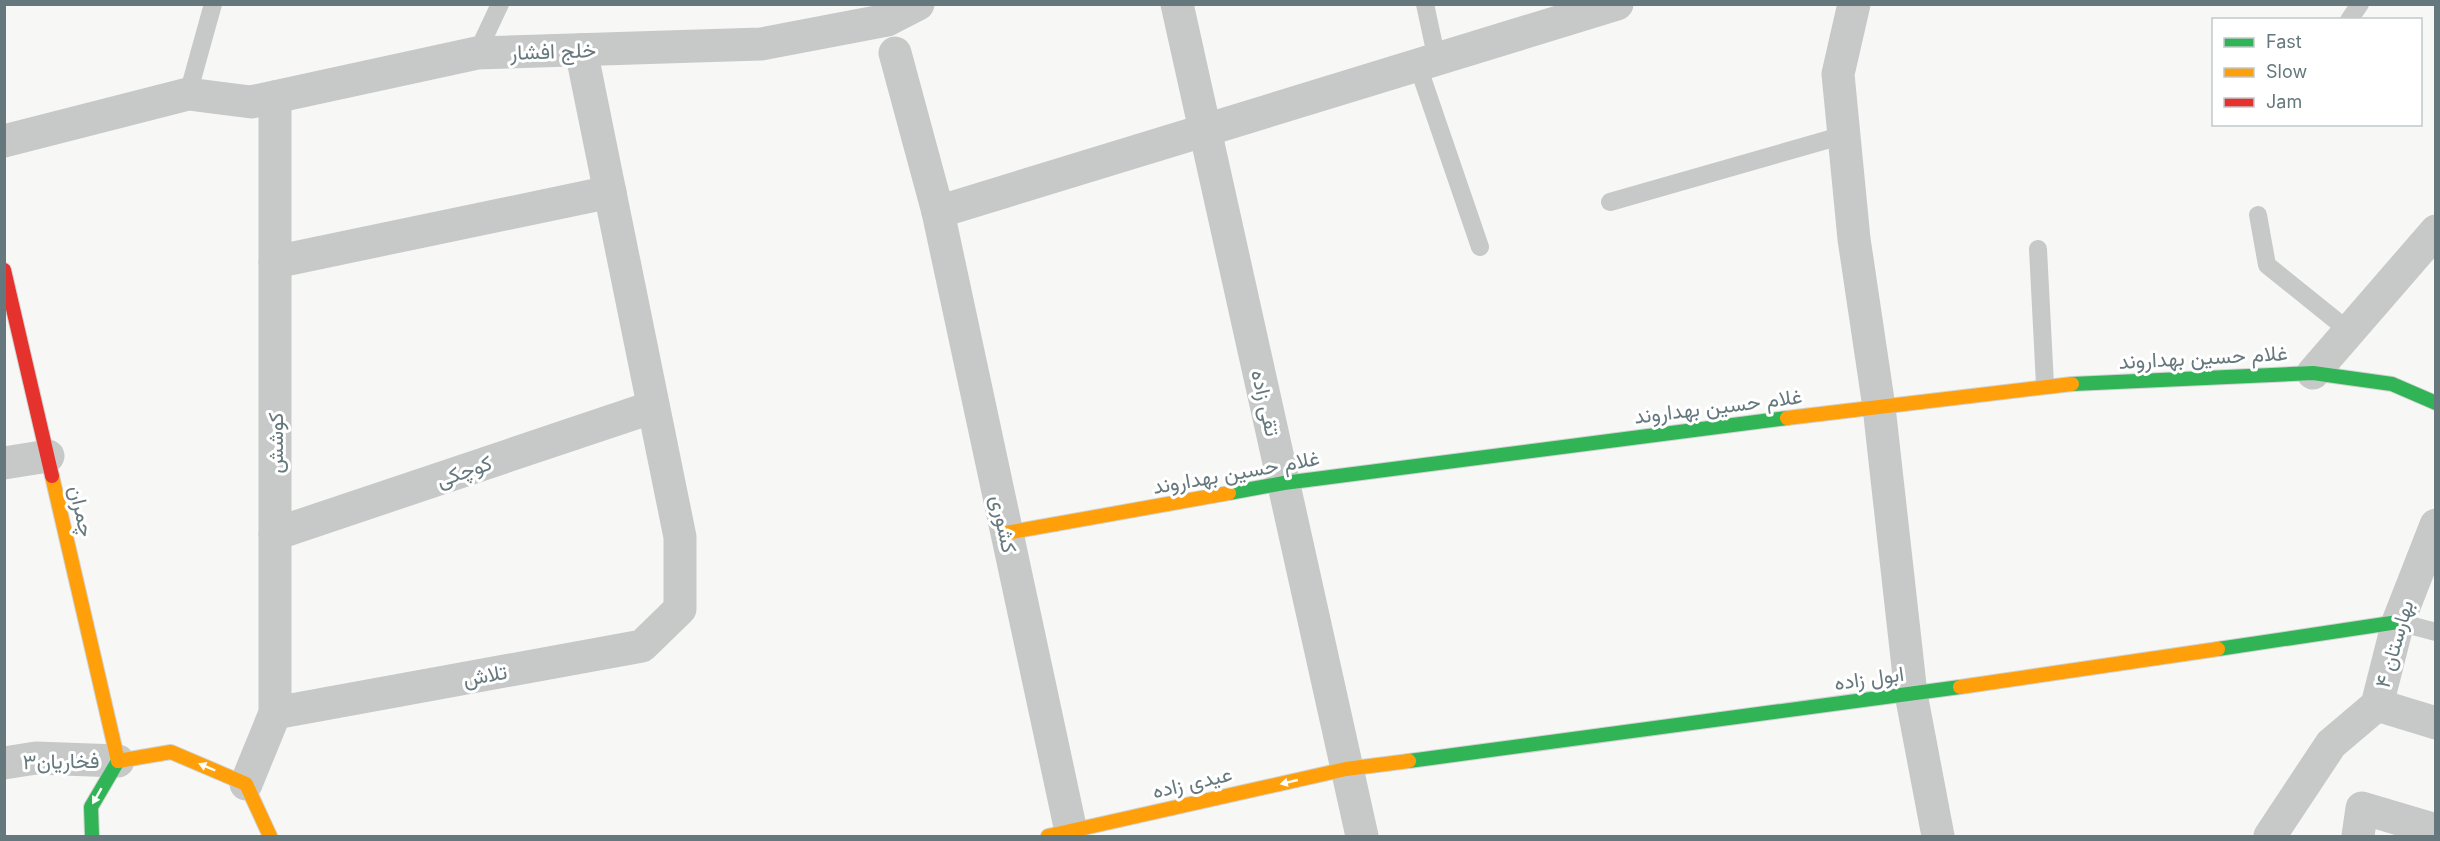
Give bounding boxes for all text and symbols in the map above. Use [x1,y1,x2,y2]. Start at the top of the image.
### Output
legend [2212,18,2422,126]
text: Fast [2266,31,2302,52]
street label: خلج افشار [509,37,596,67]
text: Slow [2266,61,2307,82]
text: Jam [2266,91,2302,112]
street label: غلام حسین بهداروند [2118,340,2288,376]
street label: تقی زاده [1245,367,1286,439]
street label: غلام حسین بهداروند [1632,383,1804,431]
street label: کوشش [263,412,289,474]
street label: غلام حسین بهداروند [1150,445,1322,501]
street label: کوچکی [433,450,496,494]
street label: چمران [62,483,100,540]
street label: کشوری [985,493,1022,555]
street label: بهارستان ۴ [2370,597,2419,691]
street label: تلاش [461,659,509,691]
street label: ابول زاده [1833,661,1906,696]
street label: فخاریان۳ [22,748,100,775]
street label: عیدی زاده [1150,761,1234,804]
one-way arrow [198,762,216,772]
one-way arrow [1279,778,1298,787]
one-way arrow [92,788,102,805]

